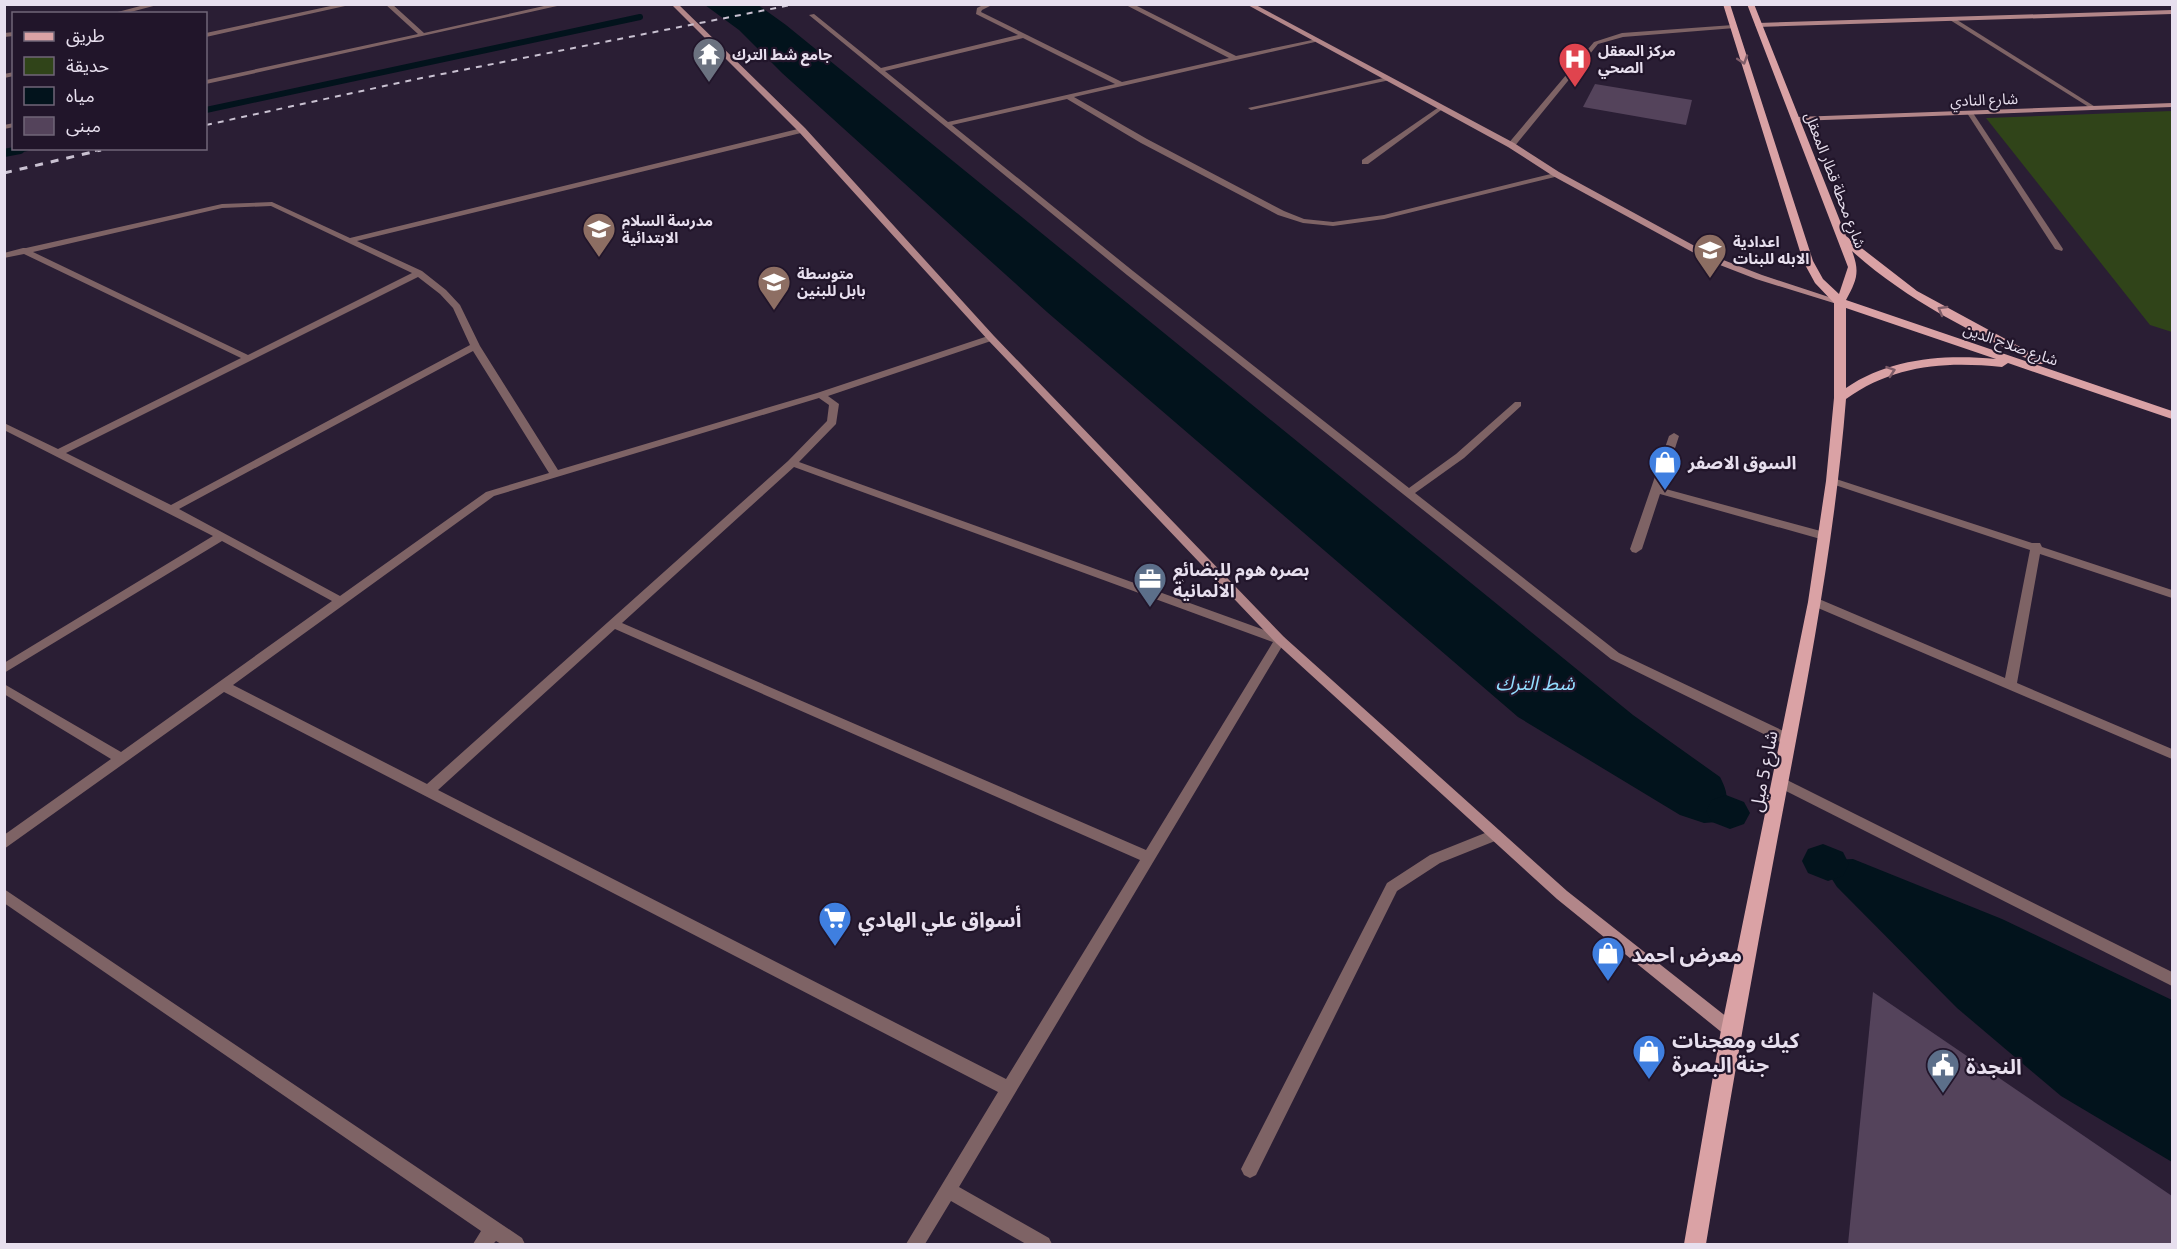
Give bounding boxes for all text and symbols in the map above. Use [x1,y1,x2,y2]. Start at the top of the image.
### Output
legend [12,12,207,150]
text: طريق [66,24,105,47]
temple icon: جامع شط الترك [691,36,727,83]
hospital icon: مركز المعقل الصحي [1557,41,1593,88]
place label: مركز المعقل الصحي [1598,41,1676,79]
place label: جامع شط الترك [732,45,833,66]
text: حديقة [66,54,109,76]
one-way arrow [1736,54,1748,65]
text: مياه [66,84,95,106]
street label: شارع النادي [1950,89,2019,113]
street label: شارع محطة قطار المعقل [1798,109,1870,252]
text: مبنى [66,114,101,137]
school or university icon: مدرسة السلام الابتدائية [581,211,617,258]
place label: مدرسة السلام الابتدائية [622,211,713,246]
school or university icon: اعدادية الابله للبنات [1692,232,1728,279]
place label: اعدادية الابله للبنات [1733,232,1809,267]
school or university icon: متوسطة بابل للبنين [756,264,792,311]
place label: متوسطة بابل للبنين [797,264,866,300]
one-way arrow [1938,306,1948,317]
street label: شارع صلاح الدين [1960,319,2061,372]
one-way arrow [1885,365,1896,378]
shop icon: السوق الاصفر [1647,444,1683,491]
place label: السوق الاصفر [1687,451,1796,474]
place label: بصره هوم للبضائع الالمانية [1173,558,1309,601]
office icon: بصره هوم للبضائع الالمانية [1132,561,1168,608]
water label: شط الترك [1495,670,1575,695]
street label: شارع 5 ميل [1744,729,1786,814]
supermarket icon: أسواق علي الهادي [817,900,853,947]
place label: أسواق علي الهادي [858,905,1021,936]
shop icon: معرض احمد [1590,935,1626,982]
place label: معرض احمد [1631,941,1742,967]
place label: كيك ومعجنات جنة البصرة [1672,1027,1800,1077]
shop icon: كيك ومعجنات جنة البصرة [1631,1033,1667,1080]
public building icon: النجدة [1925,1047,1961,1094]
place label: النجدة [1966,1053,2022,1078]

